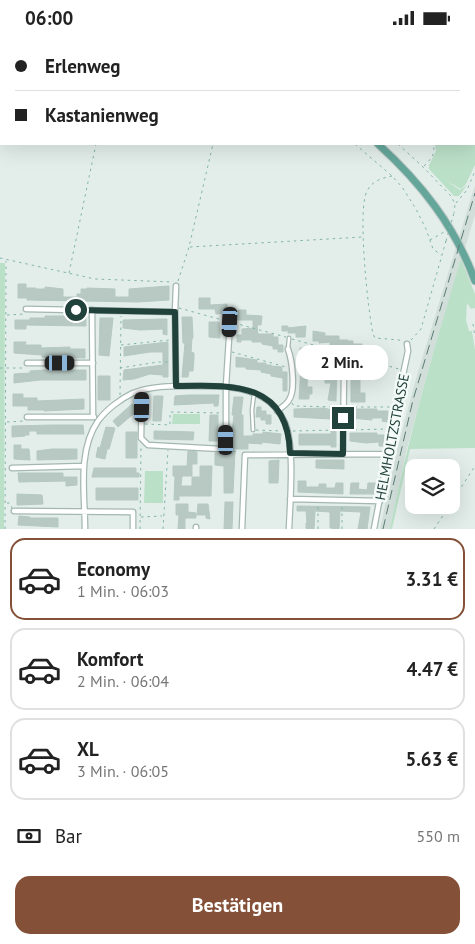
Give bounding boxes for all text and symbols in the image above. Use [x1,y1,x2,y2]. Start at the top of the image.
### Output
text: 06:00 [25,6,73,30]
text: Erlenweg [45,54,120,78]
text: Kastanienweg [45,103,159,127]
route start [65,299,87,321]
car [221,307,238,337]
callout: 2 Min. [297,345,389,381]
text: 2 Min. [321,352,363,372]
car [45,356,75,371]
street label: HELMHOLTZSTRASSE [371,372,413,502]
car [134,392,149,422]
route end [332,407,354,429]
car [218,425,233,455]
map controls [405,459,460,514]
button: layers [405,459,460,514]
icon: car [17,557,62,602]
text: Economy [77,557,150,581]
text: 3.31 € [405,567,458,591]
text: 1 Min. · 06:03 [77,581,169,601]
icon: car [17,647,62,692]
text: Komfort [77,647,143,671]
text: 4.47 € [406,657,458,681]
text: 2 Min. · 06:04 [77,671,169,691]
icon: car [17,737,62,782]
text: XL [77,737,99,761]
text: 5.63 € [405,747,458,771]
text: 3 Min. · 06:05 [77,761,169,781]
icon: cash [15,822,43,850]
text: Bar [55,824,82,848]
text: 550 m [417,826,460,846]
button: Bestätigen [15,876,460,934]

